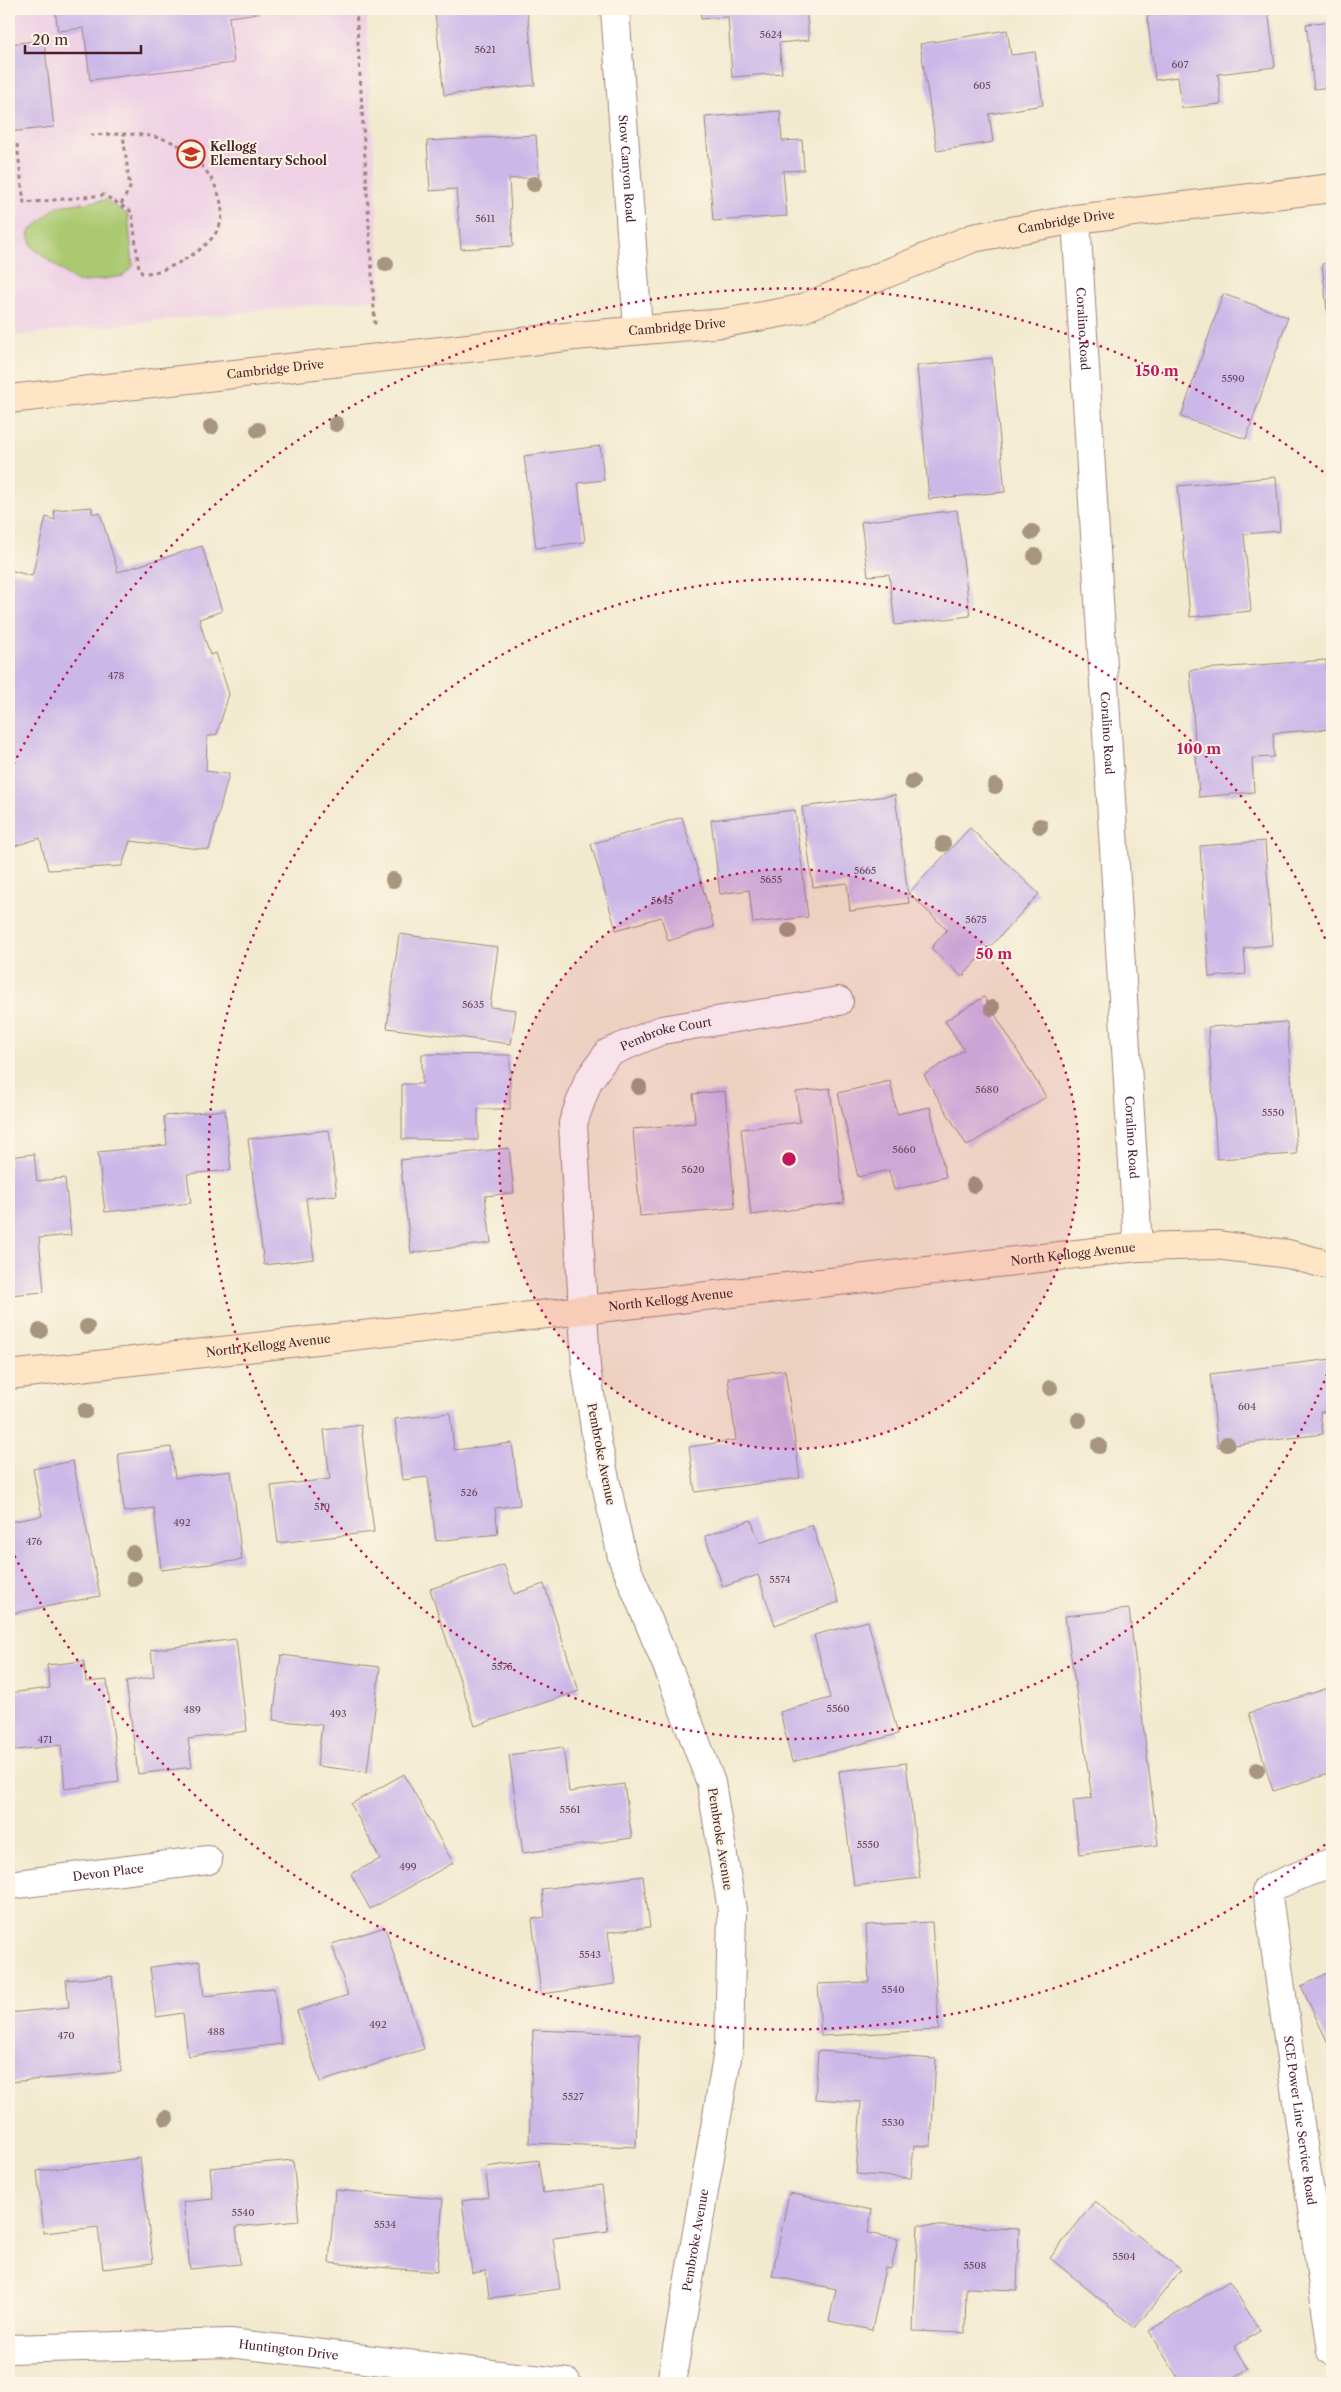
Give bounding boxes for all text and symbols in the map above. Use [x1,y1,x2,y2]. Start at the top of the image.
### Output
scale bar [25,22,141,54]
house number: 5624 [760,28,783,41]
text: 20 m [32,30,68,49]
house number: 5621 [474,43,496,56]
house number: 607 [1171,58,1189,71]
house number: 605 [973,79,991,92]
street label: Stow Canyon Road [616,114,638,224]
school or university icon: Kellogg Elementary School [176,139,206,169]
place label: Kellogg Elementary School [210,139,327,168]
street label: Cambridge Drive [1017,206,1115,237]
house number: 5611 [475,212,496,225]
street label: Coralino Road [1073,287,1093,371]
street label: Cambridge Drive [628,315,727,338]
street label: Cambridge Drive [226,356,325,382]
text: 150 m [1135,361,1179,380]
house number: 5590 [1221,372,1245,385]
house number: 478 [108,669,124,682]
street label: Coralino Road [1098,691,1118,776]
text: 100 m [1177,739,1221,758]
house number: 5665 [854,864,876,877]
house number: 5655 [760,873,782,886]
house number: 5645 [651,894,673,907]
house number: 5675 [965,913,987,926]
text: 50 m [976,944,1012,963]
house number: 5635 [462,998,484,1011]
street label: Pembroke Court [618,1014,713,1054]
house number: 5680 [975,1083,999,1096]
street label: Coralino Road [1122,1095,1142,1180]
house number: 5550 [1262,1106,1284,1119]
house number: 5660 [892,1143,916,1156]
centre of rings [780,1150,798,1168]
house number: 5620 [681,1163,705,1176]
street label: North Kellogg Avenue [1010,1239,1137,1268]
street label: North Kellogg Avenue [608,1285,734,1314]
street label: North Kellogg Avenue [205,1331,332,1360]
house number: 604 [1238,1400,1256,1413]
street label: Pembroke Avenue [584,1402,619,1506]
house number: 526 [460,1486,478,1499]
house number: 510 [314,1500,330,1513]
house number: 492 [173,1516,191,1529]
house number: 476 [26,1535,42,1548]
house number: 5574 [769,1573,791,1586]
house number: 5575 [491,1660,513,1673]
house number: 5560 [826,1702,850,1715]
house number: 489 [183,1703,201,1716]
house number: 493 [329,1707,347,1720]
house number: 471 [38,1733,53,1746]
street label: Pembroke Avenue [705,1787,736,1892]
house number: 5561 [560,1803,581,1816]
house number: 5550 [857,1838,879,1851]
street label: Devon Place [72,1860,145,1884]
house number: 499 [399,1860,417,1873]
house number: 5543 [579,1948,601,1961]
house number: 5540 [882,1983,904,1996]
house number: 492 [369,2018,387,2031]
house number: 488 [207,2025,225,2038]
house number: 470 [57,2029,75,2042]
street label: SCE Power Line Service Road [1281,2035,1319,2207]
house number: 5527 [562,2090,584,2103]
house number: 5530 [882,2116,904,2129]
street label: Pembroke Avenue [679,2187,711,2292]
house number: 5540 [232,2206,254,2219]
house number: 5534 [374,2218,396,2231]
house number: 5504 [1113,2250,1136,2263]
house number: 5508 [963,2259,987,2272]
street label: Huntington Drive [238,2336,340,2363]

